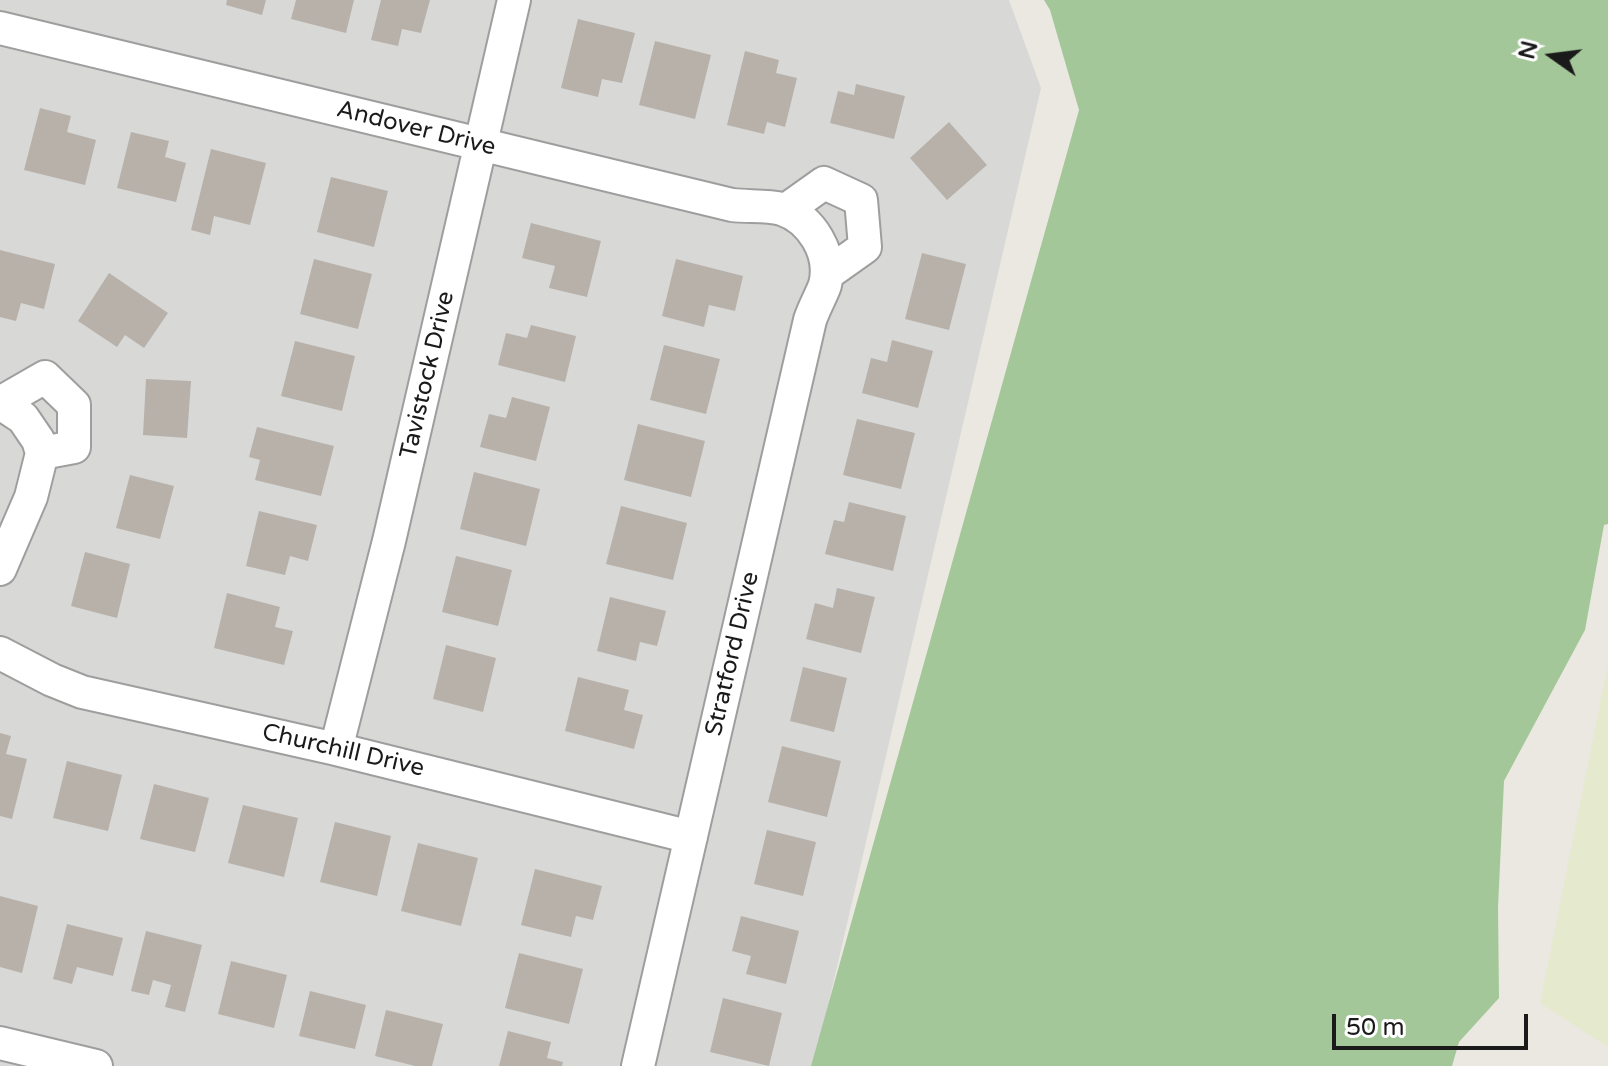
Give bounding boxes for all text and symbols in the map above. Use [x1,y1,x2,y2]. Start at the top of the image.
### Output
north arrow [1512,16,1592,96]
text: N [1514,38,1543,62]
street label: Andover Drive [334,95,498,163]
street label: Tavistock Drive [395,288,461,462]
street label: Stratford Drive [700,569,766,739]
street label: Churchill Drive [259,718,427,784]
scale bar [1336,998,1532,1048]
text: 50 m [1346,1013,1404,1042]

